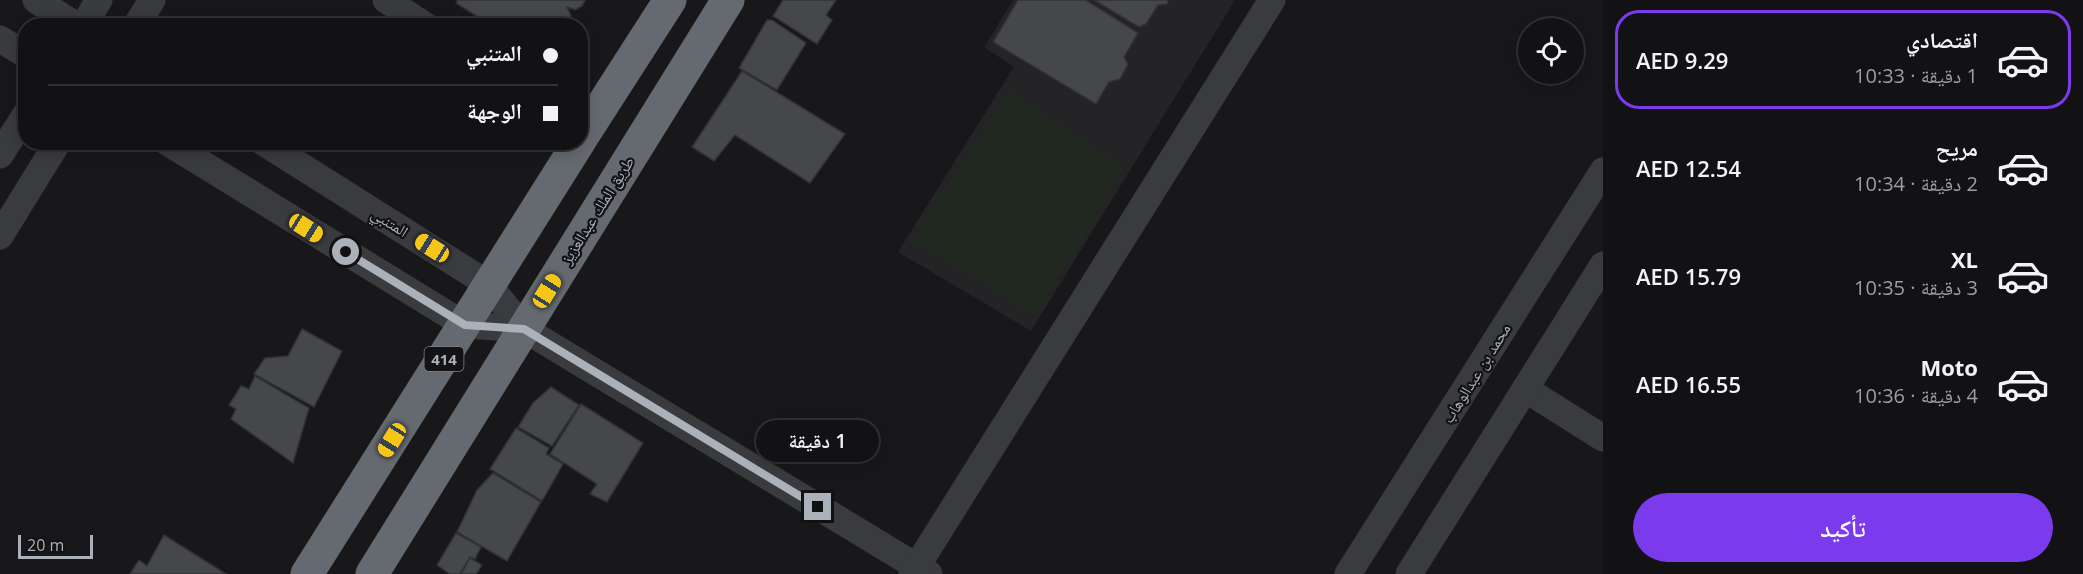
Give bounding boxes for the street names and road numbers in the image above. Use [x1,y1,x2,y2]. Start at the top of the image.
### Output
street label: طريق الملك عبدالعزيز [555,152,639,269]
street label: المتنبي [366,202,413,244]
street label: محمد بن عبدالوهاب [1437,319,1515,427]
road number: 414 [424,347,464,371]

